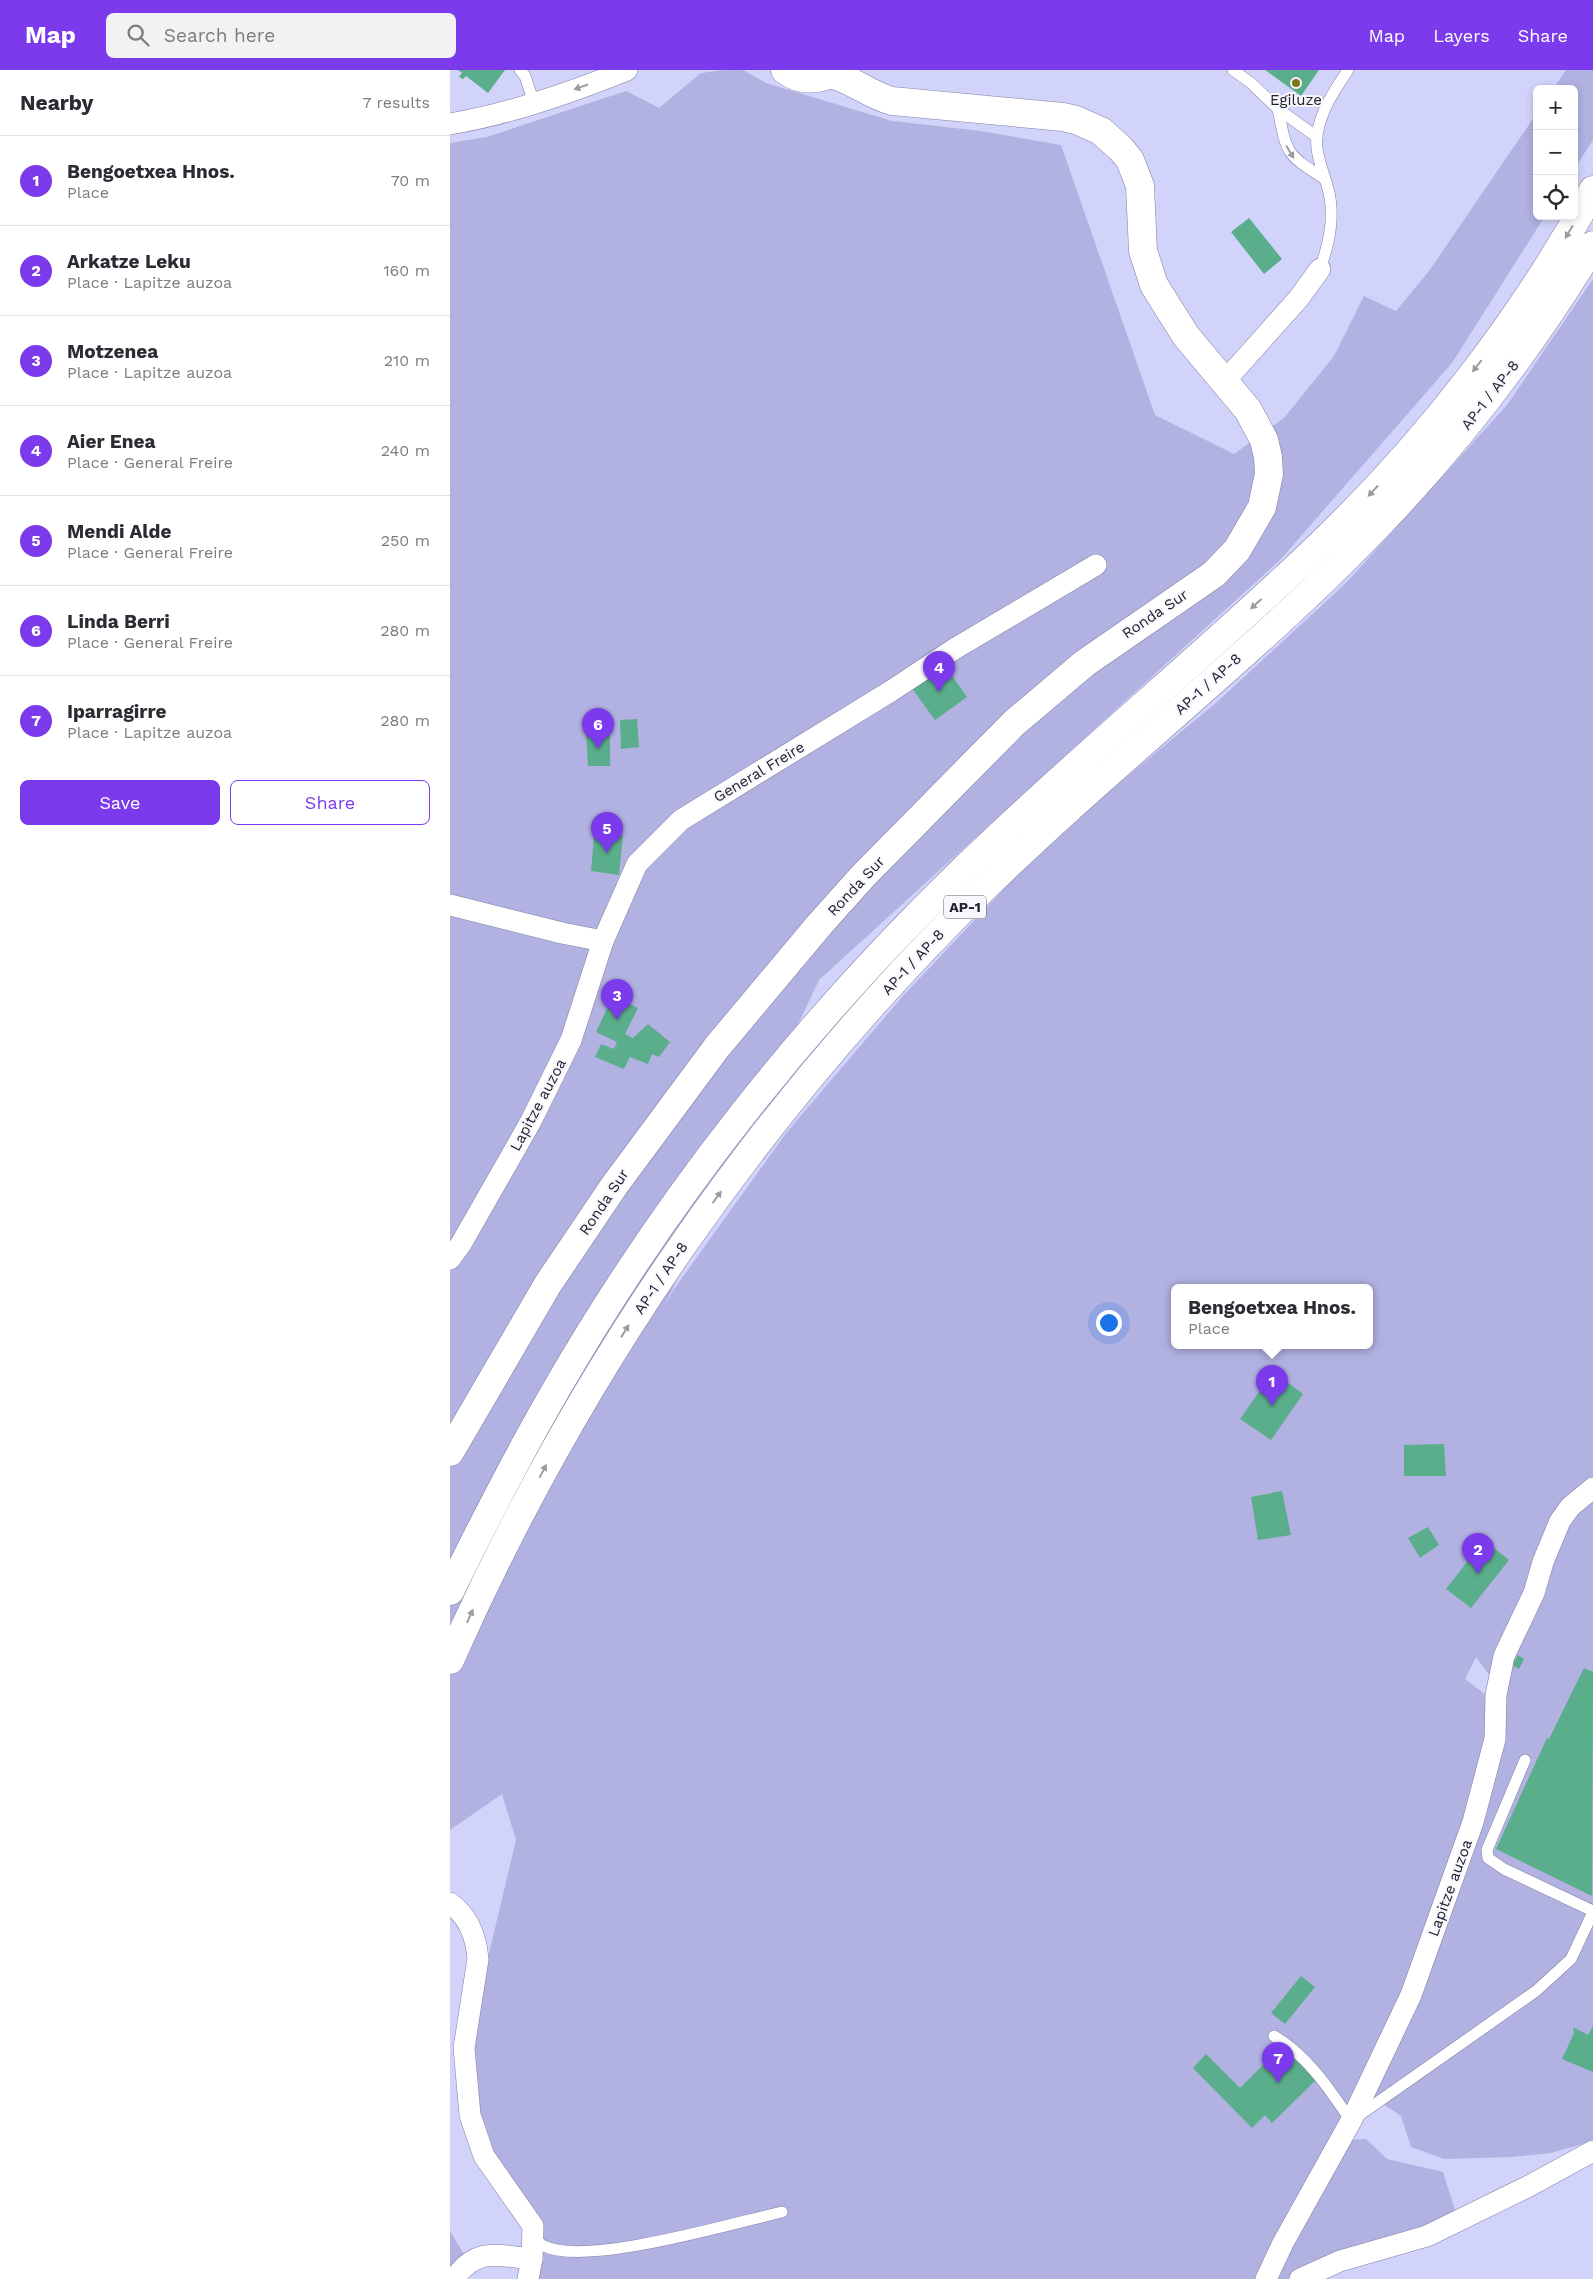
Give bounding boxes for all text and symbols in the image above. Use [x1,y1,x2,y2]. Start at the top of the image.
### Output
search box [106,13,456,58]
text: Map [25,21,76,49]
icon: search [124,21,152,49]
text: Search here [164,24,275,47]
text: Map [1368,25,1405,46]
text: Layers [1433,25,1490,46]
text: Share [1518,25,1568,46]
marker: Egiluze [1290,77,1302,89]
one-way arrow [573,83,588,91]
map controls [1533,85,1578,220]
button: + [1533,85,1578,130]
text: Nearby [20,90,93,115]
place label: Egiluze [1270,91,1322,109]
text: 7 results [363,93,430,112]
button: − [1533,130,1578,175]
one-way arrow [1286,144,1294,159]
text: Bengoetxea Hnos. [67,160,235,183]
text: 1 [33,171,39,190]
text: 70 m [391,171,430,190]
button: locate [1533,175,1578,220]
text: Place [67,183,109,202]
one-way arrow [1564,225,1573,238]
text: Arkatze Leku [67,250,191,273]
text: 2 [31,261,41,280]
text: 160 m [383,261,430,280]
text: Place · Lapitze auzoa [67,273,232,292]
text: Motzenea [67,340,158,363]
text: 3 [31,351,41,370]
text: 210 m [384,351,430,370]
street label: AP-1 / AP-8 [1457,357,1523,433]
one-way arrow [1472,359,1482,373]
text: Place · Lapitze auzoa [67,363,232,382]
text: Aier Enea [67,430,155,453]
text: 4 [31,441,41,460]
text: 240 m [381,441,430,460]
text: Place · General Freire [67,453,233,472]
one-way arrow [1367,484,1379,496]
text: Mendi Alde [67,520,171,543]
text: 5 [31,531,41,550]
text: 250 m [381,531,430,550]
text: Place · General Freire [67,543,233,562]
street label: Ronda Sur [1119,585,1191,643]
one-way arrow [1251,598,1263,610]
text: Linda Berri [67,610,170,633]
text: 6 [31,621,41,640]
text: 280 m [380,621,430,640]
text: Place · General Freire [67,633,233,652]
street label: AP-1 / AP-8 [1171,649,1245,719]
pin: 4 [923,651,955,692]
text: Iparragirre [67,700,167,723]
pin: 6 [582,708,614,749]
text: 7 [31,711,41,730]
text: 280 m [380,711,430,730]
text: Place · Lapitze auzoa [67,723,232,742]
street label: General Freire [710,738,808,806]
button: Save [20,780,220,825]
button: Share [230,780,430,825]
pin: 5 [591,812,623,853]
street label: Ronda Sur [824,852,888,920]
road number: AP-1 [944,896,986,919]
street label: AP-1 / AP-8 [878,925,948,999]
pin: 3 [601,979,633,1020]
street label: Lapitze auzoa [506,1055,570,1154]
street label: Ronda Sur [575,1166,633,1238]
one-way arrow [712,1190,722,1203]
street label: AP-1 / AP-8 [630,1238,692,1318]
popup [1171,1284,1373,1349]
text: Bengoetxea Hnos. [1188,1296,1356,1319]
your location [1096,1310,1122,1336]
text: Place [1188,1319,1230,1338]
one-way arrow [621,1324,630,1337]
pin: 1 [1256,1365,1288,1406]
one-way arrow [539,1463,547,1478]
pin: 2 [1462,1533,1494,1574]
one-way arrow [466,1609,474,1623]
street label: Lapitze auzoa [1424,1837,1476,1939]
pin: 7 [1262,2042,1294,2083]

